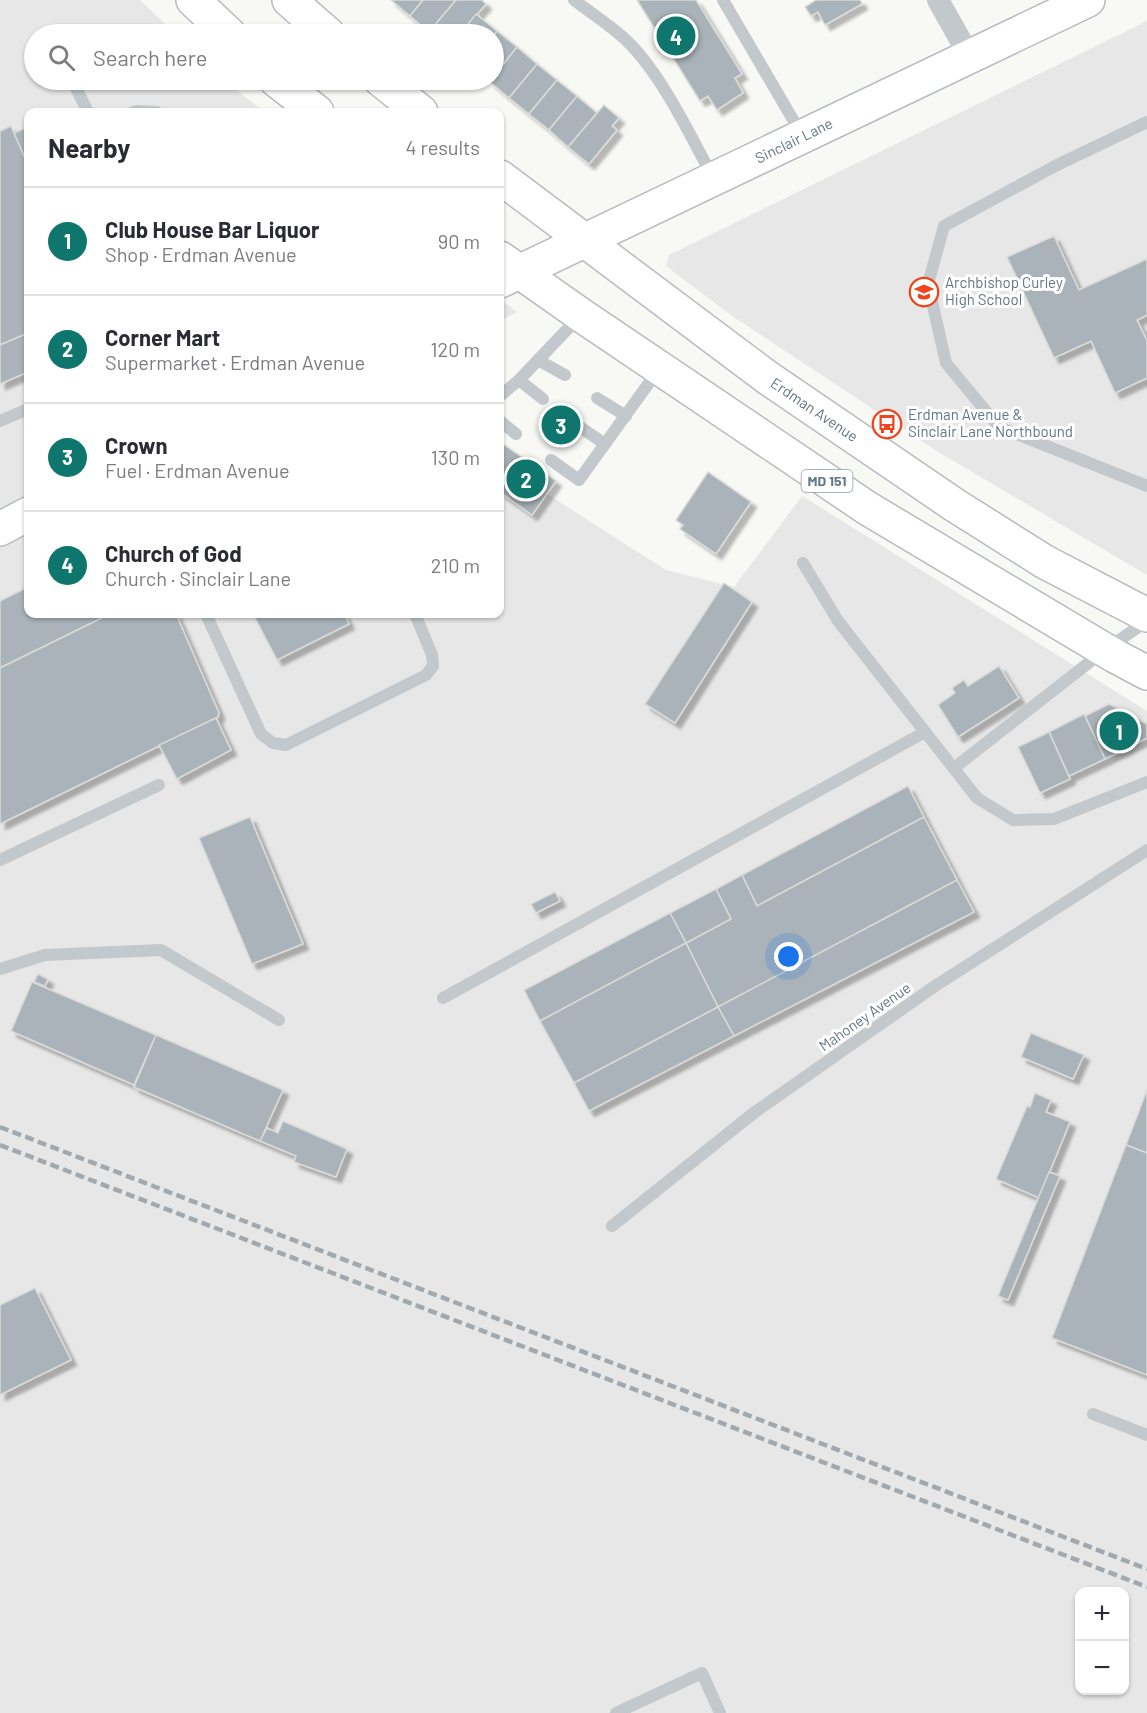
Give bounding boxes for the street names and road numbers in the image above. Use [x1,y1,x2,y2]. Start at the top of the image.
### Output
street label: Sinclair Lane [752,114,835,167]
street label: Erdman Avenue [767,373,862,445]
road number: MD 151 [802,470,852,492]
street label: Mahoney Avenue [815,978,914,1055]

